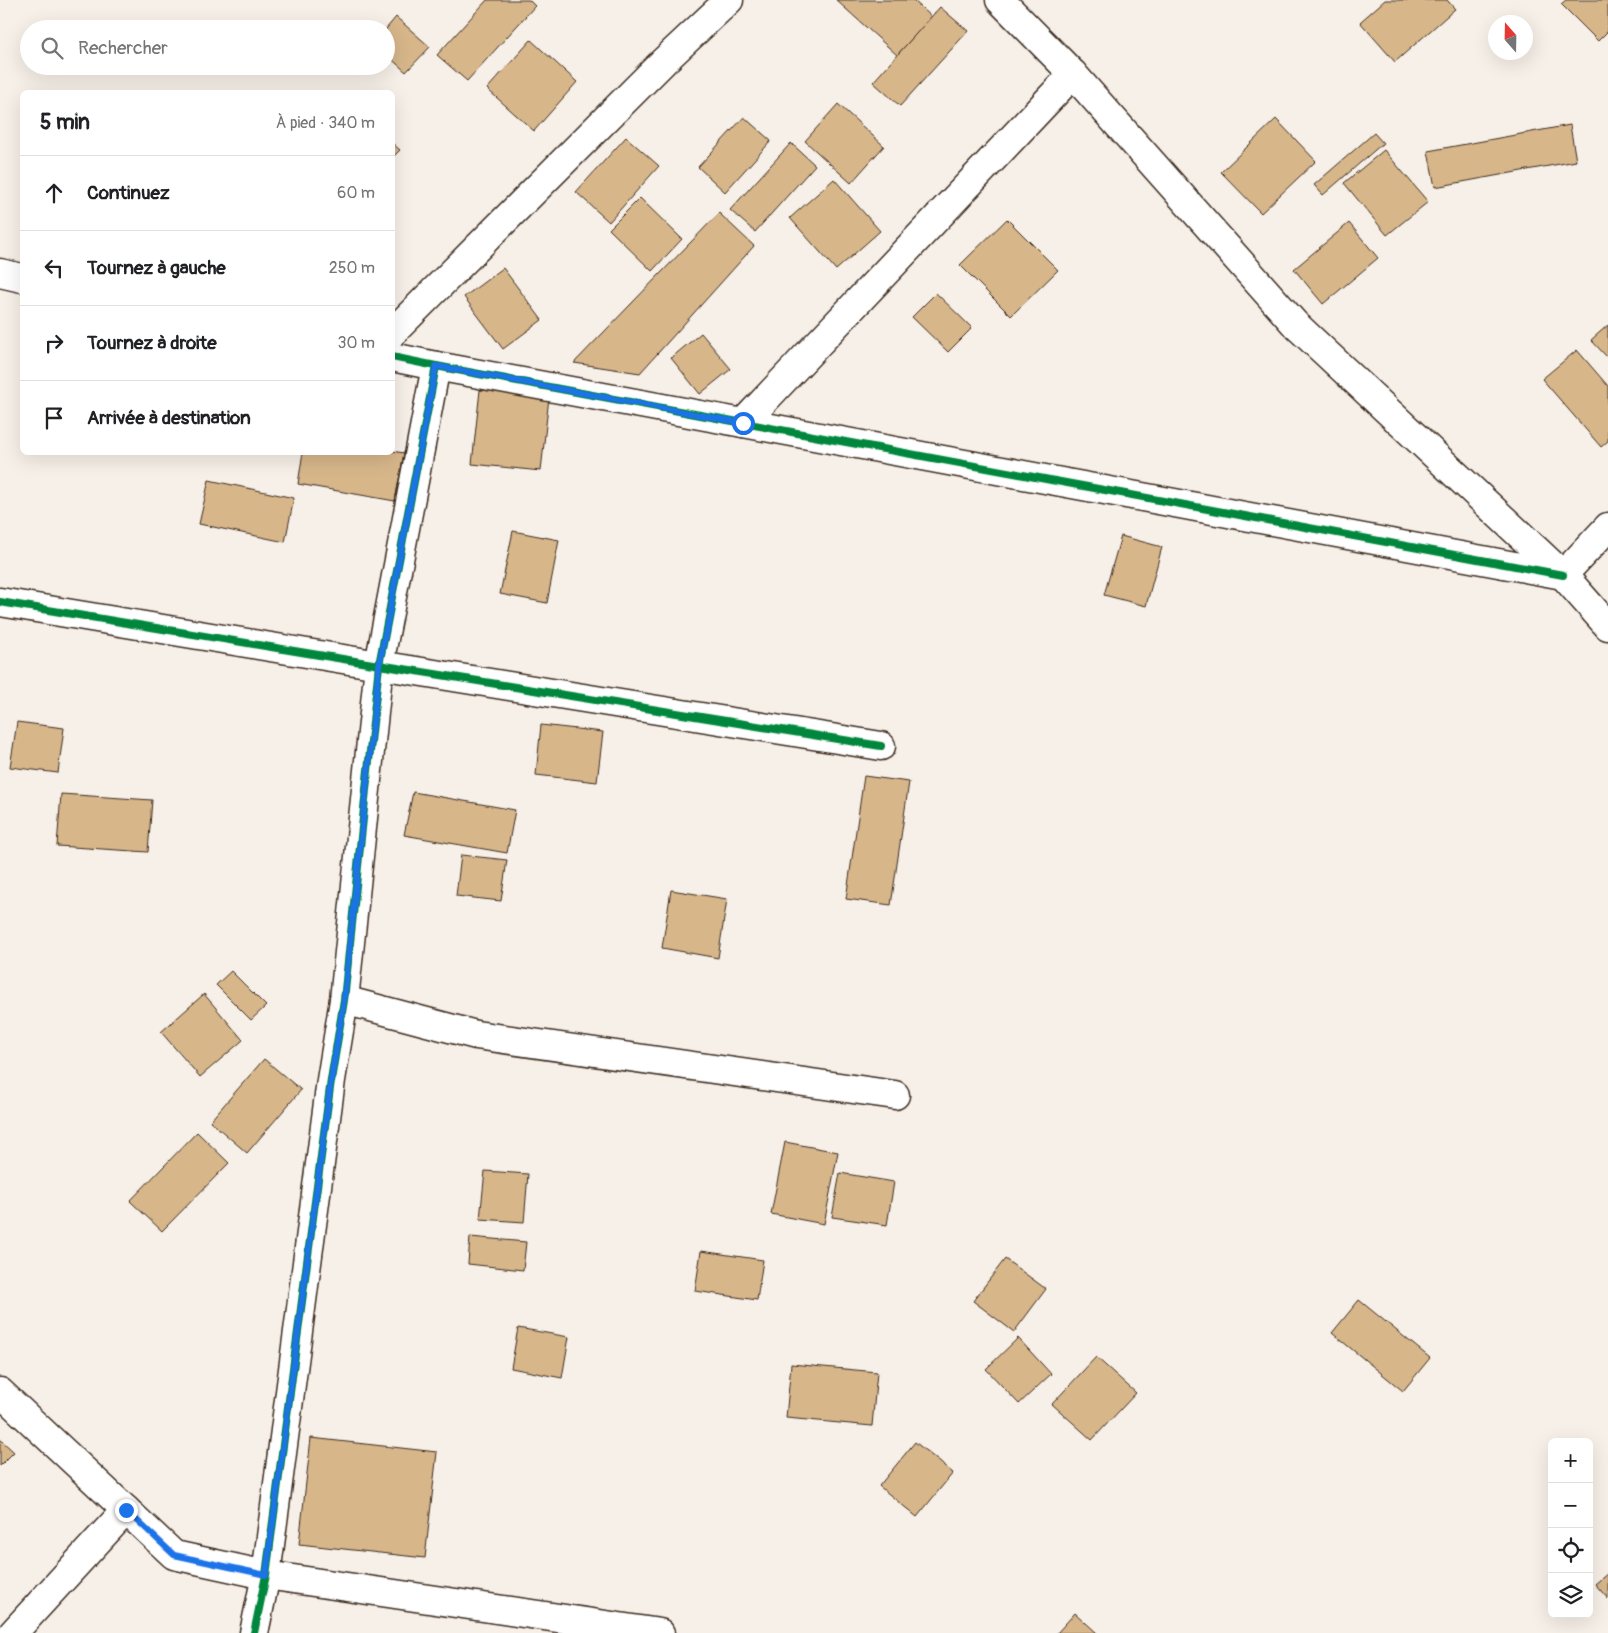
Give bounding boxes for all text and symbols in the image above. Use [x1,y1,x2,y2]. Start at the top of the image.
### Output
north arrow [1488,15,1533,60]
search box [20,20,395,75]
icon: search [38,34,66,62]
text: Rechercher [78,36,168,60]
text: 5 min [40,109,90,136]
text: À pied · 340 m [276,113,375,133]
icon: ahead [40,179,68,207]
text: Continuez [87,181,170,205]
text: 60 m [337,183,375,203]
icon: left [40,254,68,282]
text: Tournez à gauche [87,256,226,280]
text: 250 m [329,258,375,278]
icon: right [40,329,68,357]
text: Tournez à droite [87,331,217,355]
text: 30 m [337,333,375,353]
icon: arrive [40,404,68,432]
text: Arrivée à destination [87,406,251,430]
route start [732,412,755,435]
map controls [1548,1438,1593,1618]
button: + [1548,1438,1593,1483]
button: − [1548,1483,1593,1528]
route end [115,1499,138,1522]
button: locate [1548,1528,1593,1573]
button: layers [1548,1573,1593,1618]

